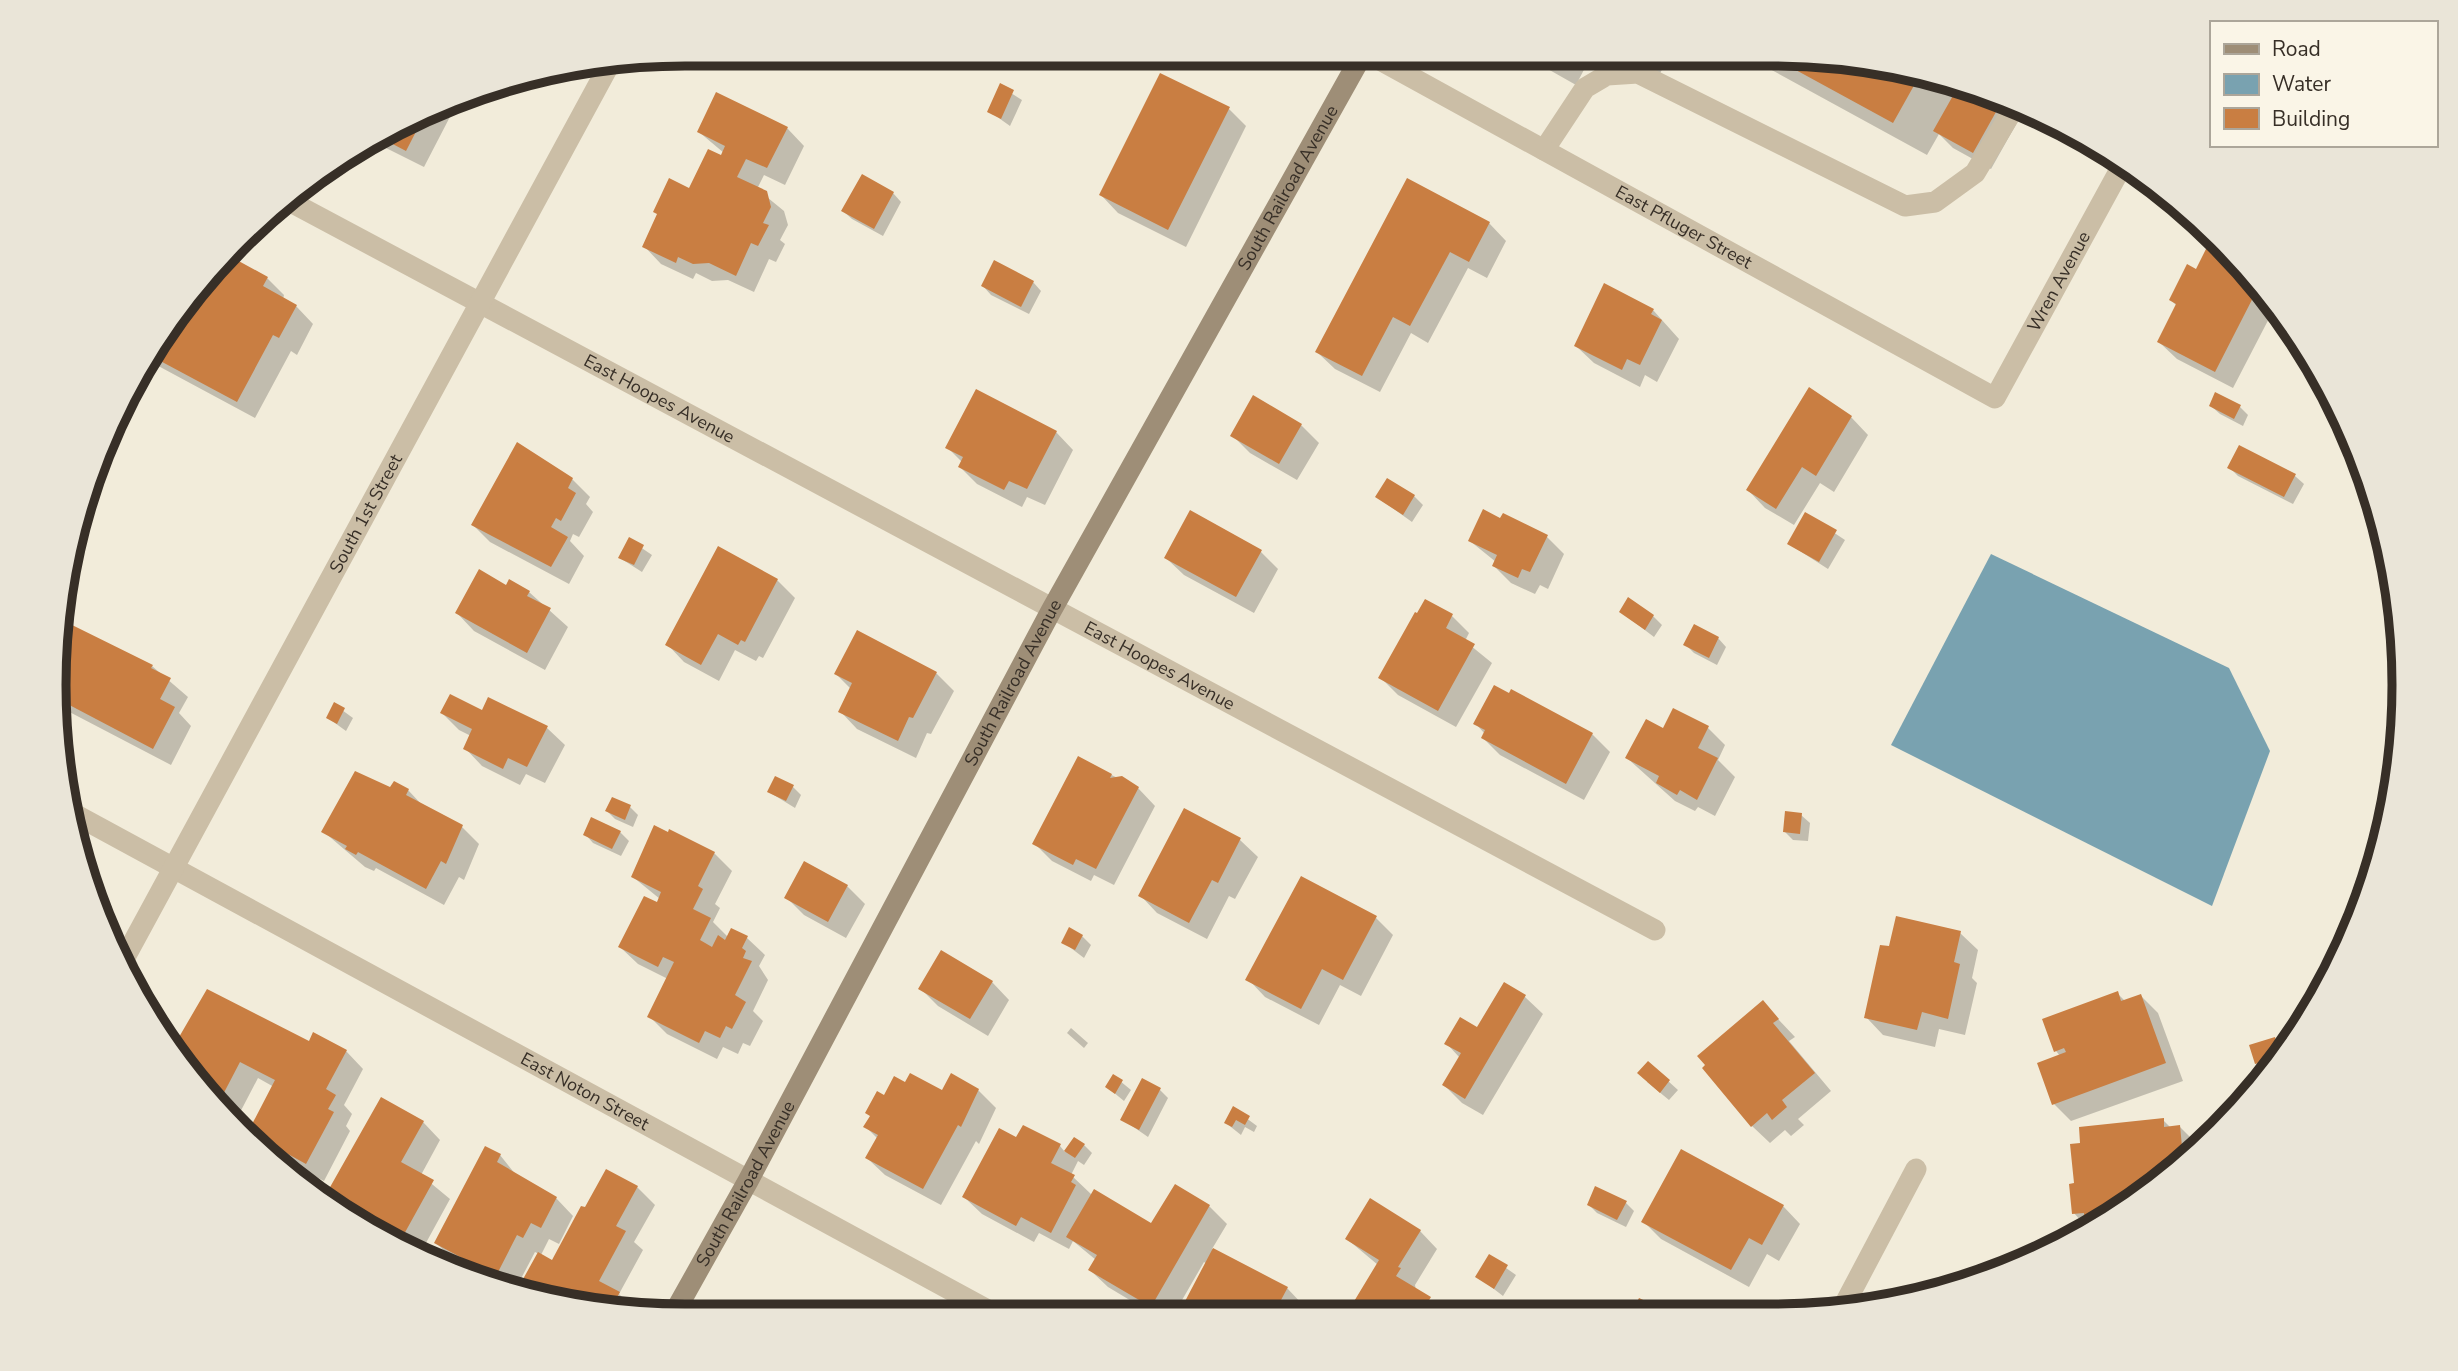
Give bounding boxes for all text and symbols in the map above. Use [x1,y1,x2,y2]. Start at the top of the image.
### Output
legend [2210,21,2437,147]
text: Road [2272,35,2321,63]
text: Water [2272,70,2331,98]
street label: South Railroad Avenue [1232,101,1344,275]
text: Building [2272,105,2350,133]
street label: East Pfluger Street [1611,180,1757,275]
street label: Wren Avenue [2022,227,2096,336]
street label: East Hoopes Avenue [580,349,739,449]
street label: South 1st Street [324,449,408,577]
street label: South Railroad Avenue [959,595,1067,770]
street label: East Hoopes Avenue [1080,616,1239,716]
street label: East Noton Street [516,1047,654,1136]
street label: South Railroad Avenue [690,1096,801,1271]

